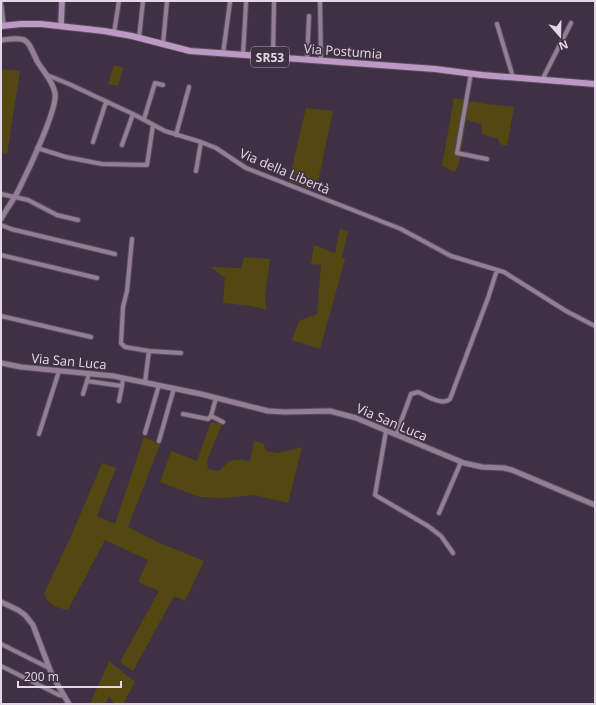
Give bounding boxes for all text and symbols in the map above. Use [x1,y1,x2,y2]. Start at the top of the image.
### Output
north arrow [540,16,580,56]
text: N [557,37,570,54]
street label: Via Postumia [303,39,383,63]
road number: SR53 [251,47,289,67]
street label: Via della Libertà [237,144,333,198]
street label: Via San Luca [31,349,107,373]
street label: Via San Luca [354,399,430,445]
scale bar [18,663,121,689]
text: 200 m [24,668,59,685]

